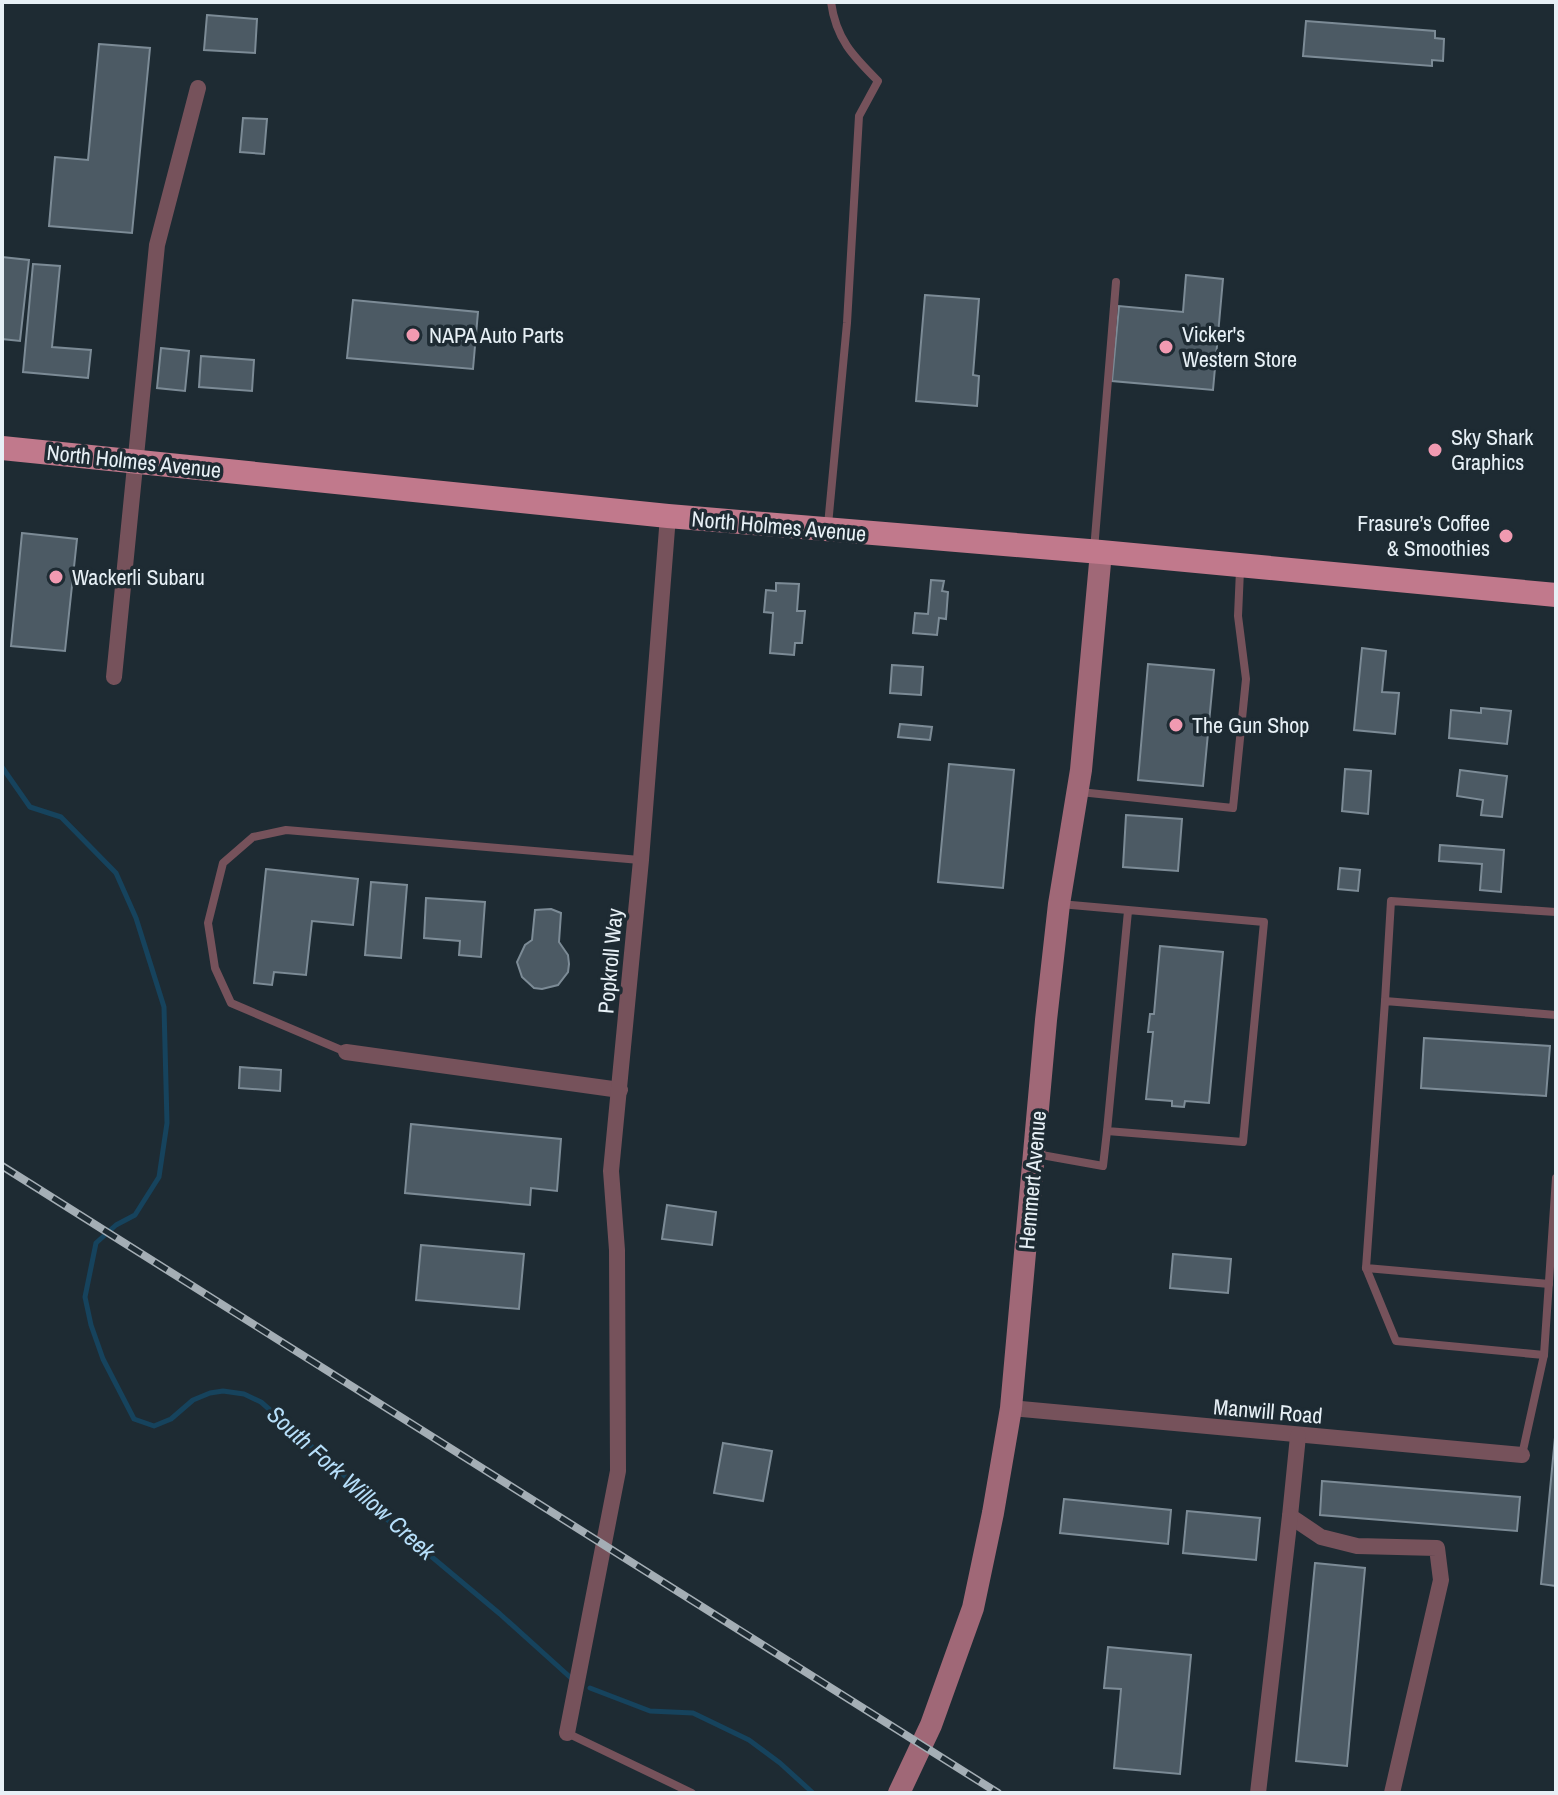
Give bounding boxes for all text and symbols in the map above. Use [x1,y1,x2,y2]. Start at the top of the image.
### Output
place label: Vicker's Western Store [1182,319,1297,374]
place label: NAPA Auto Parts [429,320,564,350]
marker: NAPA Auto Parts [404,326,422,344]
marker: Vicker's Western Store [1157,338,1175,356]
place label: Sky Shark Graphics [1451,422,1534,477]
street label: North Holmes Avenue [45,437,223,485]
marker: Sky Shark Graphics [1426,441,1444,459]
street label: North Holmes Avenue [690,503,868,549]
place label: Frasure’s Coffee & Smoothies [1357,508,1490,563]
marker: Frasure’s Coffee & Smoothies [1497,527,1515,545]
place label: Wackerli Subaru [72,562,205,592]
marker: Wackerli Subaru [47,568,65,586]
place label: The Gun Shop [1192,710,1309,740]
marker: The Gun Shop [1167,716,1185,734]
street label: Popkroll Way [590,907,630,1015]
street label: Hemmert Avenue [1011,1109,1053,1251]
street label: Manwill Road [1212,1391,1324,1431]
water label: South Fork Willow Creek [261,1398,444,1567]

